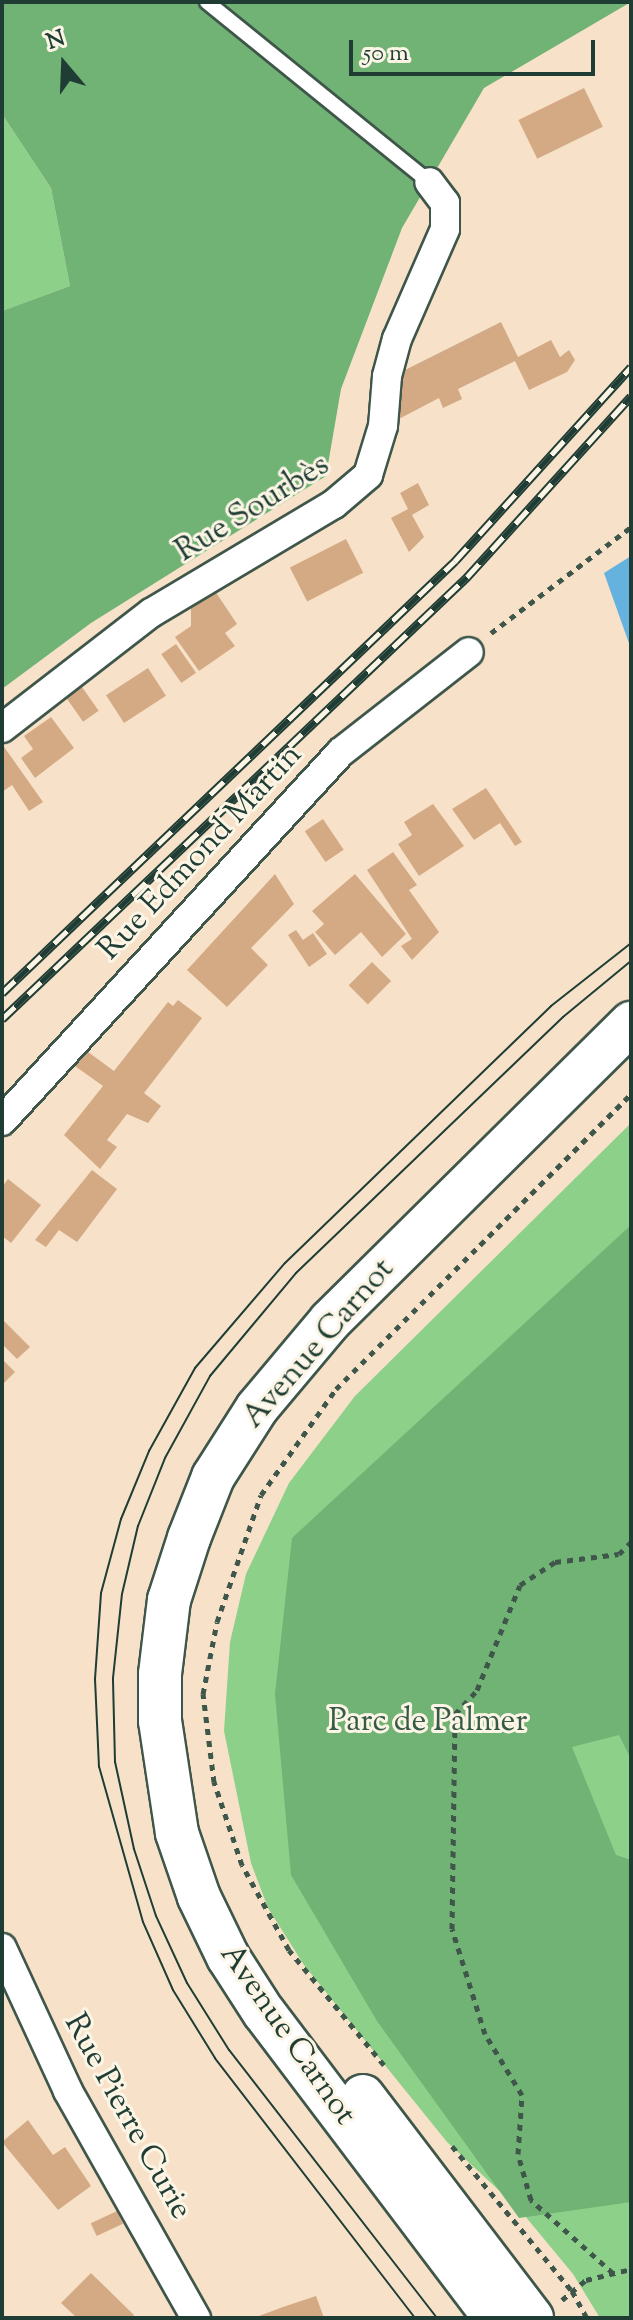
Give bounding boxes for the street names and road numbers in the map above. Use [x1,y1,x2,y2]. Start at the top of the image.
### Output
street label: Rue Sourbès [169,447,337,571]
street label: Rue Edmond Martin [91,737,311,969]
street label: Avenue Carnot [235,1251,403,1437]
street label: Avenue Carnot [210,1937,364,2133]
street label: Rue Pierre Curie [55,2008,199,2226]

